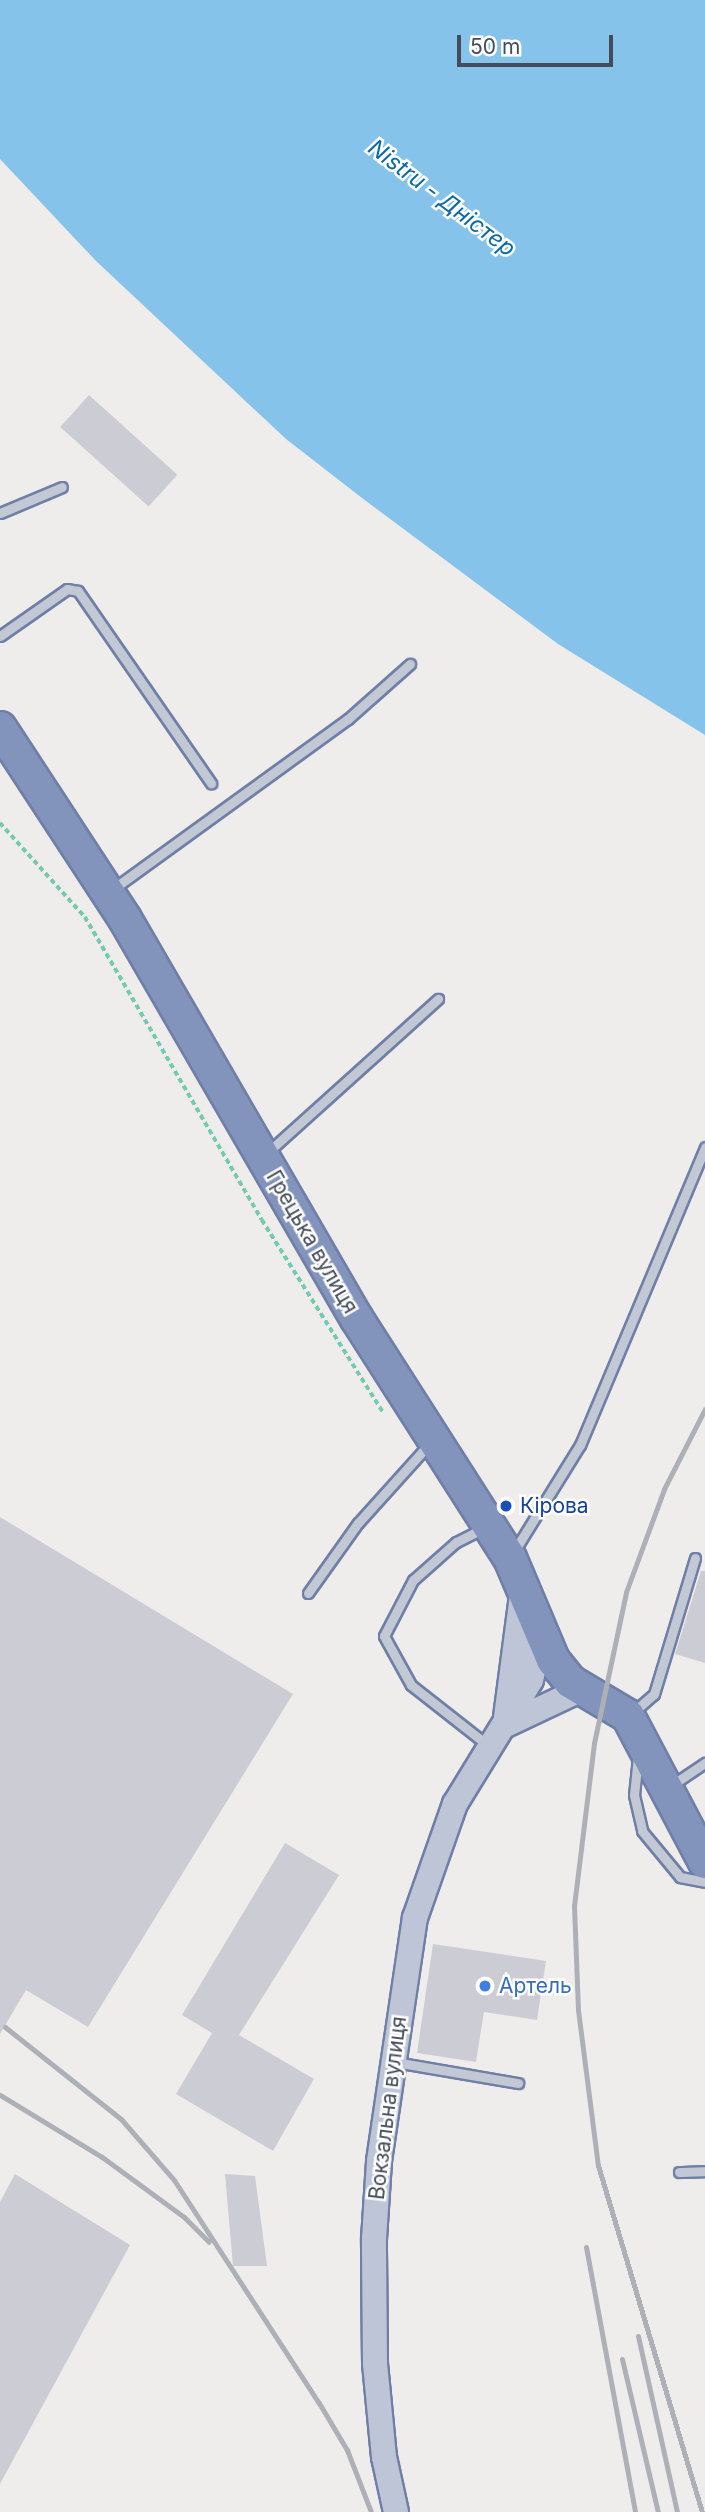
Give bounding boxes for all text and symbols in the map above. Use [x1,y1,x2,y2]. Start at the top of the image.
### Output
scale bar [460,21,616,65]
text: 50 m [470,34,520,59]
water label: Nistru - Дністер [363,134,521,262]
street label: Грецька вулиця [261,1166,363,1318]
place label: Кірова [520,1493,589,1519]
marker: Кірова [498,1498,514,1514]
place label: Артель [499,1973,572,1999]
marker: Артель [477,1978,493,1994]
street label: Вокзальна вулиця [364,2015,412,2201]

